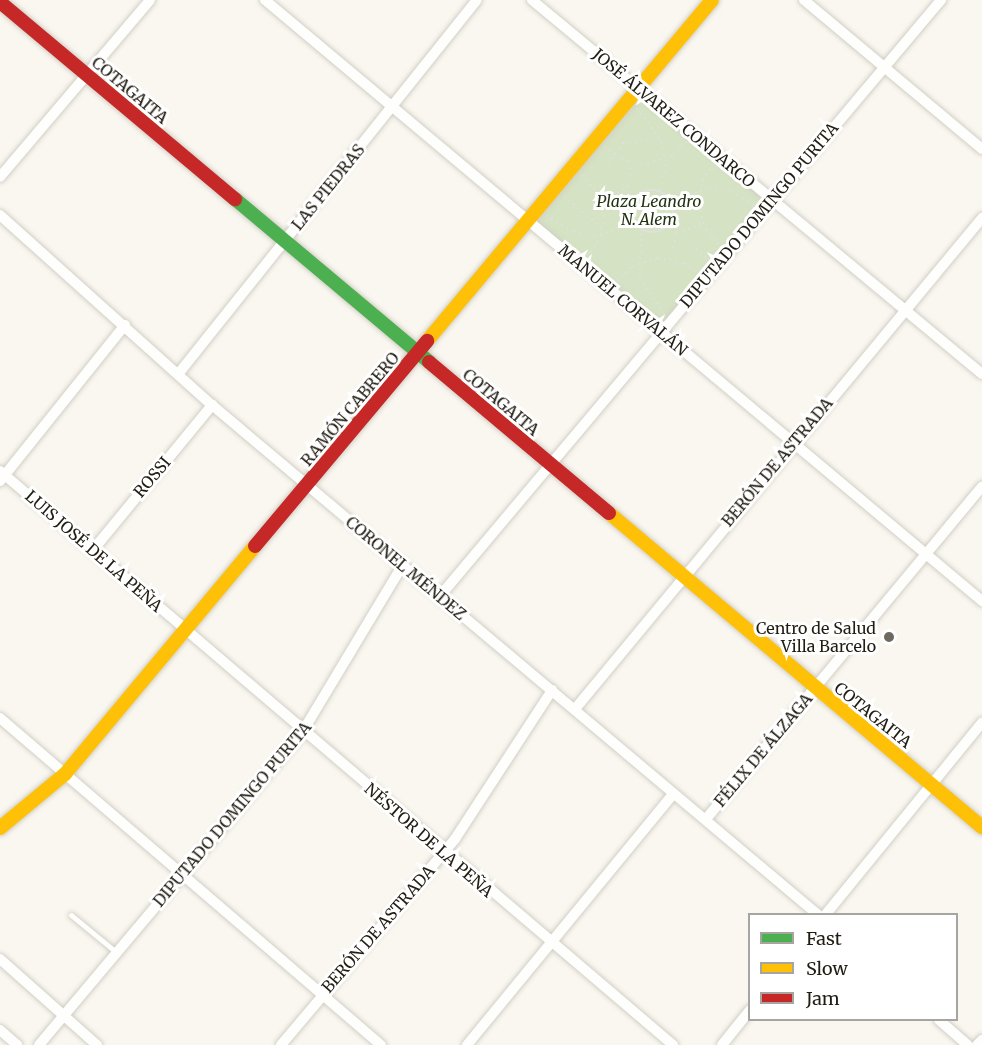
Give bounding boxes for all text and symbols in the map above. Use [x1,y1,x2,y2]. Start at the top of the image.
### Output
street label: JOSÉ ÁLVAREZ CONDARCO [589,45,759,191]
street label: COTAGAITA [88,53,172,127]
street label: DIPUTADO DOMINGO PURITA [676,119,842,311]
street label: LAS PIEDRAS [287,140,369,234]
park label: Plaza Leandro N. Alem [597,191,701,229]
street label: MANUEL CORVALÁN [555,240,691,360]
street label: RAMÓN CABRERO [297,348,403,470]
street label: COTAGAITA [459,365,543,439]
street label: BERÓN DE ASTRADA [718,394,836,530]
street label: ROSSI [130,453,174,501]
street label: LUIS JOSÉ DE LA PEÑA [22,486,166,616]
street label: CORONEL MÉNDEZ [342,512,470,624]
place label: Centro de Salud Villa Barcelo [756,618,876,656]
marker: Centro de Salud Villa Barcelo [880,628,898,646]
street label: COTAGAITA [831,678,915,752]
street label: FÉLIX DE ÁLZAGA [710,689,816,811]
street label: DIPUTADO DOMINGO PURITA [149,718,315,910]
street label: NÉSTOR DE LA PEÑA [361,779,497,901]
street label: BERÓN DE ASTRADA [318,861,438,997]
legend [748,913,958,1021]
text: Fast [806,927,842,950]
text: Slow [806,957,848,980]
text: Jam [806,987,840,1010]

